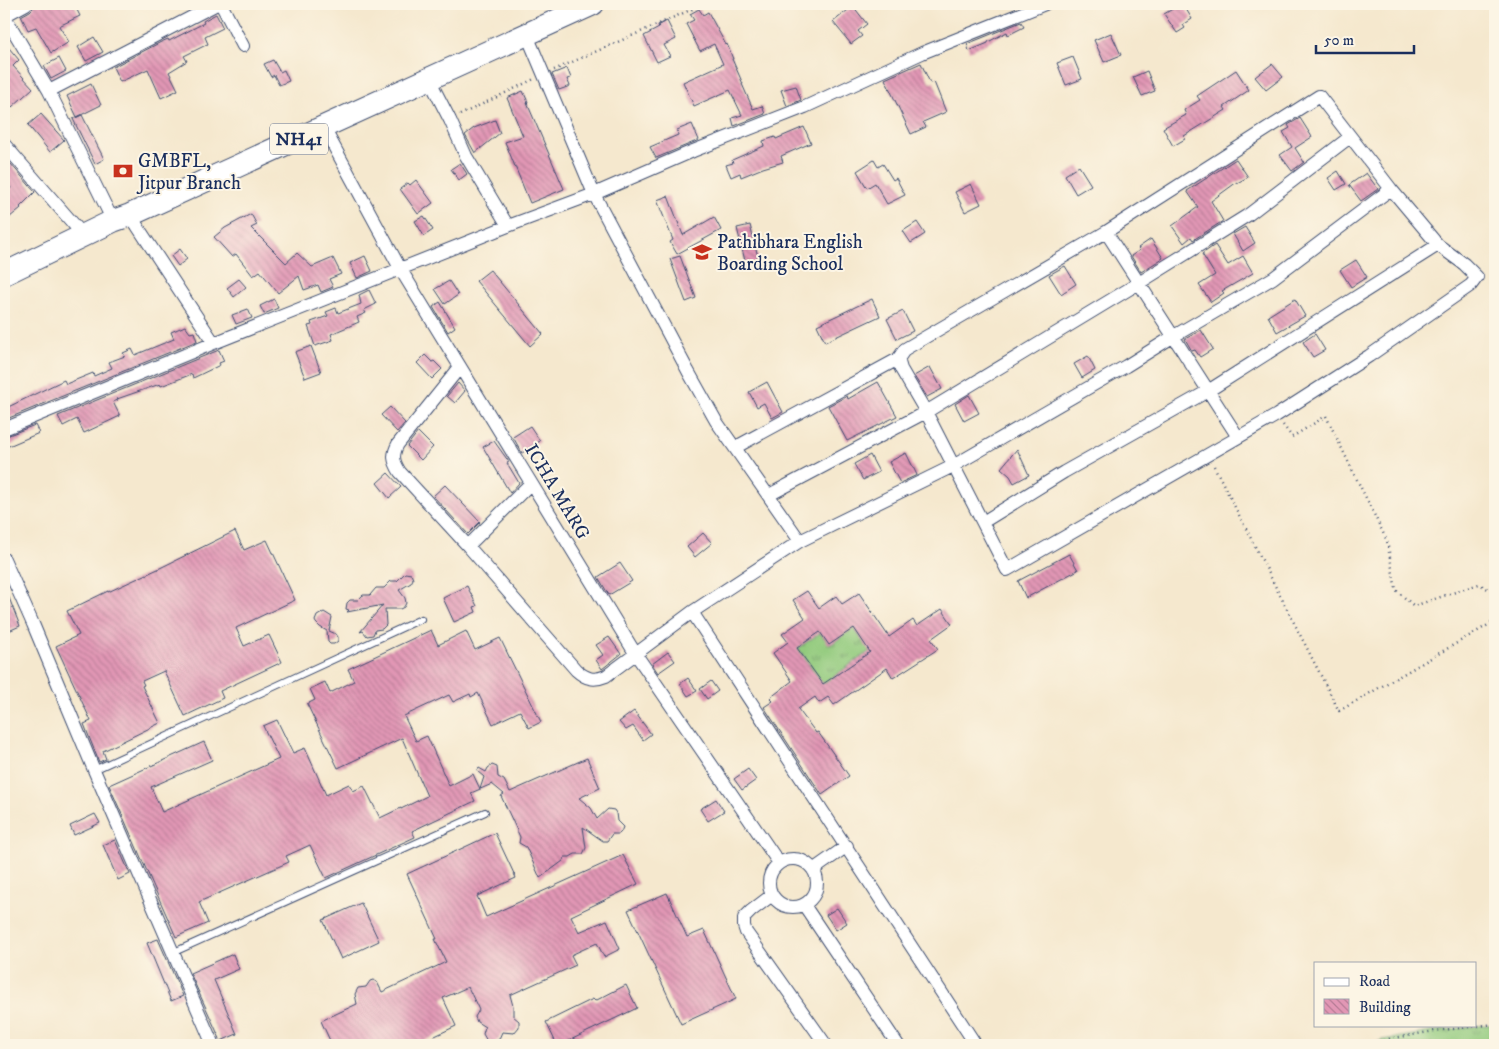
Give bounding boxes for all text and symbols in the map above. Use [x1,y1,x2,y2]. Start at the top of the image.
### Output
scale bar [1316,22,1414,54]
text: 50 m [1324,31,1354,50]
road number: NH41 [270,124,328,154]
place label: GMBFL, Jitpur Branch [136,150,241,195]
bank icon: GMBFL, Jitpur Branch [112,160,134,182]
place label: Pathibhara English Boarding School [717,231,863,276]
school or university icon: Pathibhara English Boarding School [691,241,713,263]
street label: ICHA MARG [519,440,594,544]
legend [1314,962,1476,1026]
text: Road [1359,972,1391,991]
text: Building [1359,998,1411,1017]

